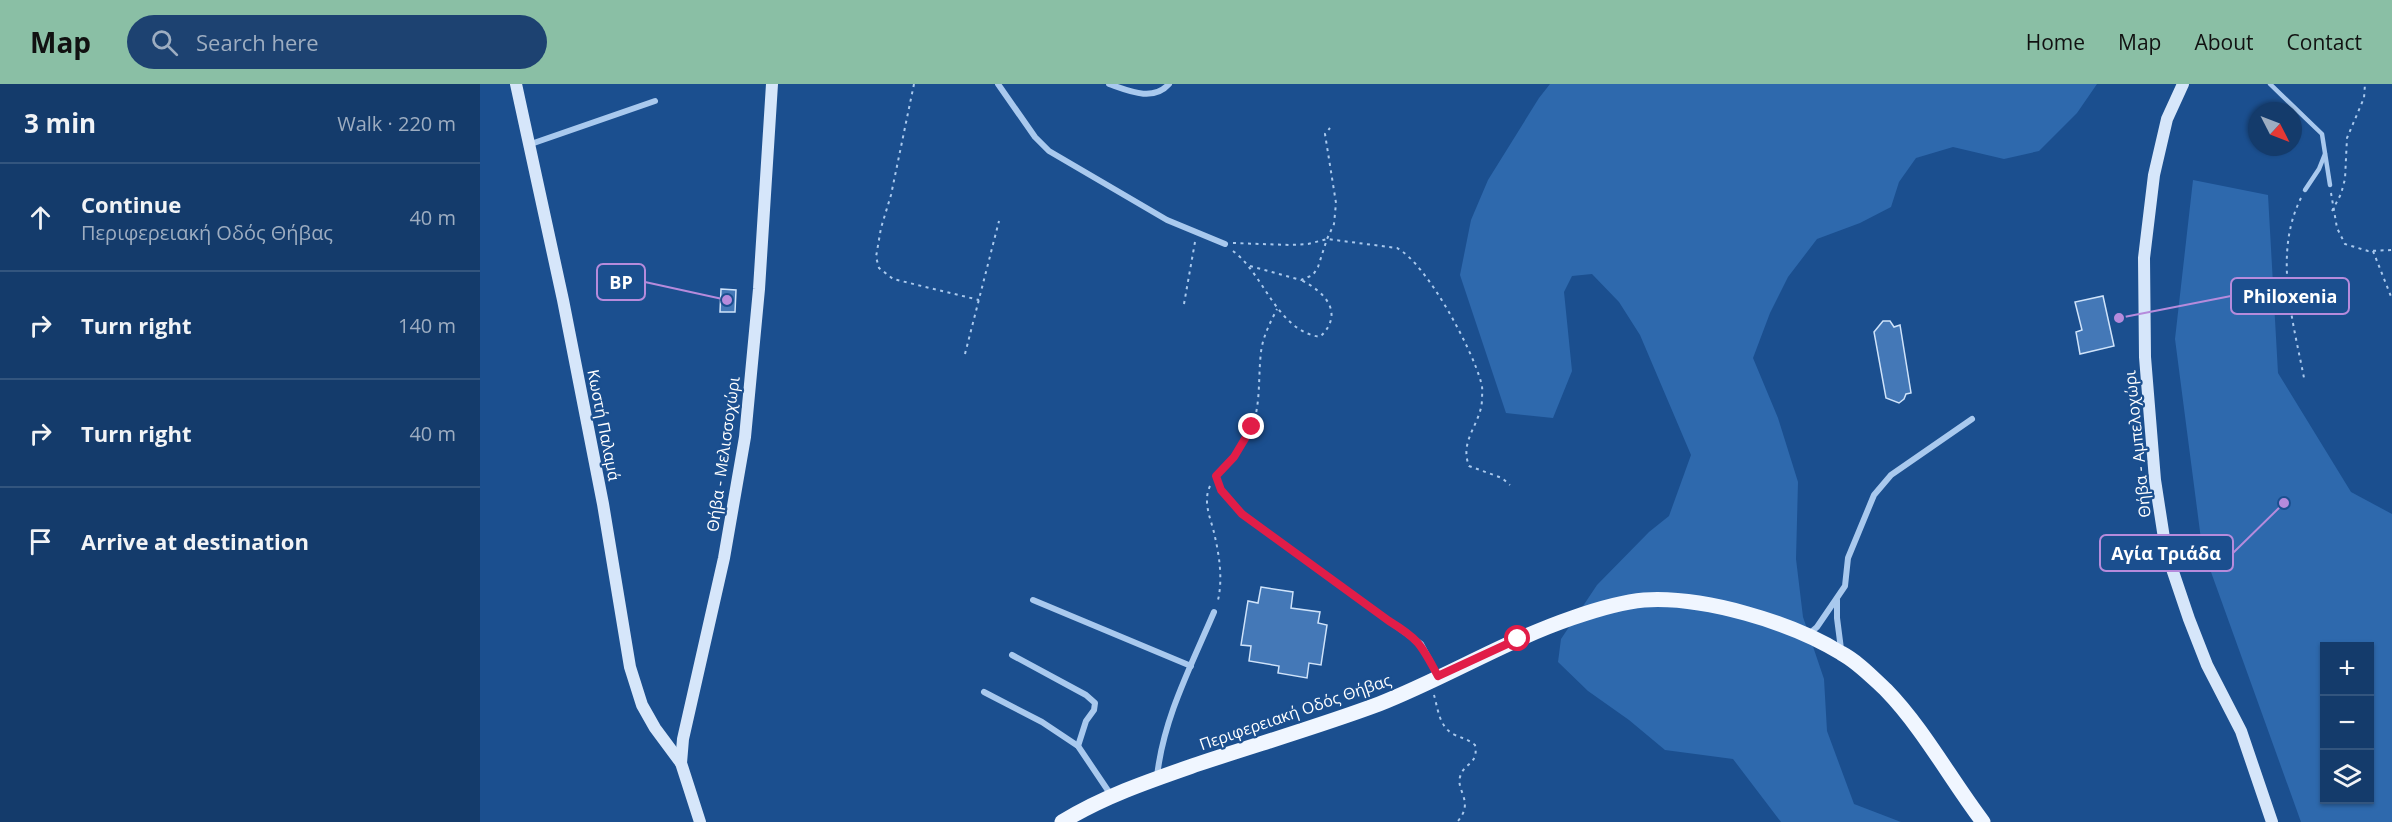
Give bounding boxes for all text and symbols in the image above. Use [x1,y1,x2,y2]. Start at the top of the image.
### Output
search box [127,15,547,69]
text: Map [30,23,91,61]
icon: search [148,26,181,59]
text: Search here [196,27,319,57]
text: Home [2026,28,2085,56]
text: Map [2118,28,2161,56]
text: About [2194,28,2254,56]
text: Contact [2287,28,2362,56]
north arrow [2248,102,2302,156]
text: 3 min [24,105,96,141]
text: Walk · 220 m [337,110,456,137]
text: Continue [81,189,181,219]
icon: ahead [24,201,57,234]
text: 40 m [409,204,456,231]
text: Περιφερειακή Οδός Θήβας [81,219,333,246]
callout: BP [597,264,645,300]
text: BP [609,270,633,294]
callout: Philoxenia [2231,278,2349,314]
text: Philoxenia [2243,284,2337,308]
icon: right [24,309,57,342]
text: Turn right [81,310,192,340]
text: 140 m [398,312,456,339]
street label: Κωστή Παλαμά [582,367,626,483]
street label: Θήβα - Αμπελοχώρι [2118,369,2156,519]
street label: Θήβα - Μελισσοχώρι [701,374,745,533]
route end [1238,413,1264,439]
icon: right [24,417,57,450]
text: Turn right [81,418,192,448]
text: 40 m [409,420,456,447]
icon: arrive [24,525,57,558]
text: Arrive at destination [81,526,309,556]
callout: Αγία Τριάδα [2100,535,2233,571]
text: Αγία Τριάδα [2111,541,2221,565]
route start [1504,625,1530,651]
map controls [2320,642,2374,804]
button: + [2320,642,2374,696]
street label: Περιφερειακή Οδός Θήβας [1196,669,1394,755]
button: − [2320,696,2374,750]
button: layers [2320,750,2374,804]

